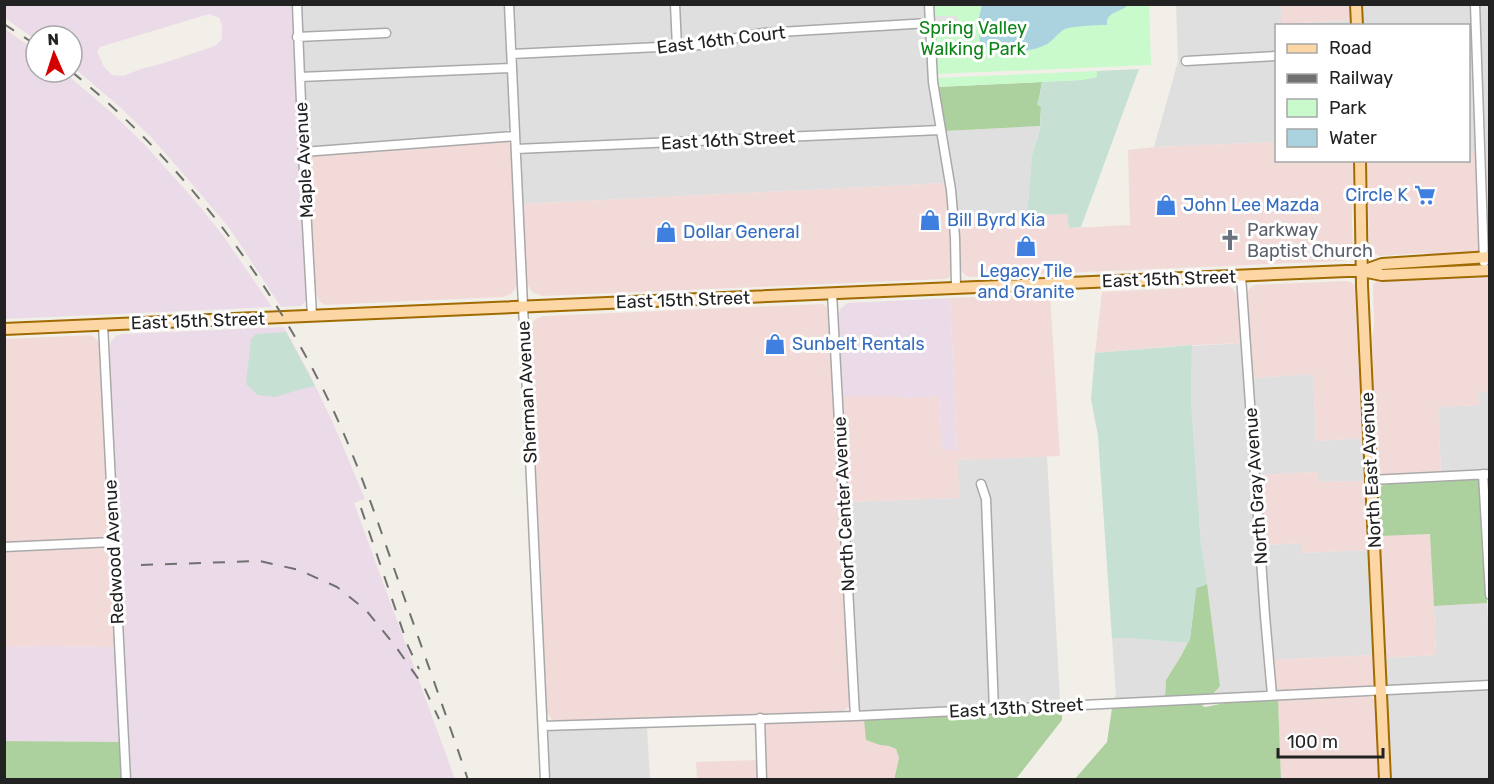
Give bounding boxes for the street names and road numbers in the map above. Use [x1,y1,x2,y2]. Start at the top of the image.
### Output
street label: East 16th Court [655,21,787,59]
street label: Maple Avenue [290,101,318,219]
street label: East 16th Street [660,125,796,155]
street label: East 15th Street [1102,266,1236,292]
street label: East 15th Street [616,287,750,313]
street label: East 15th Street [131,308,265,334]
street label: Sherman Avenue [512,320,542,464]
street label: North East Avenue [1356,391,1386,549]
street label: North Gray Avenue [1240,407,1272,565]
street label: North Center Avenue [828,416,860,592]
street label: Redwood Avenue [99,479,129,625]
street label: East 13th Street [948,693,1084,723]

